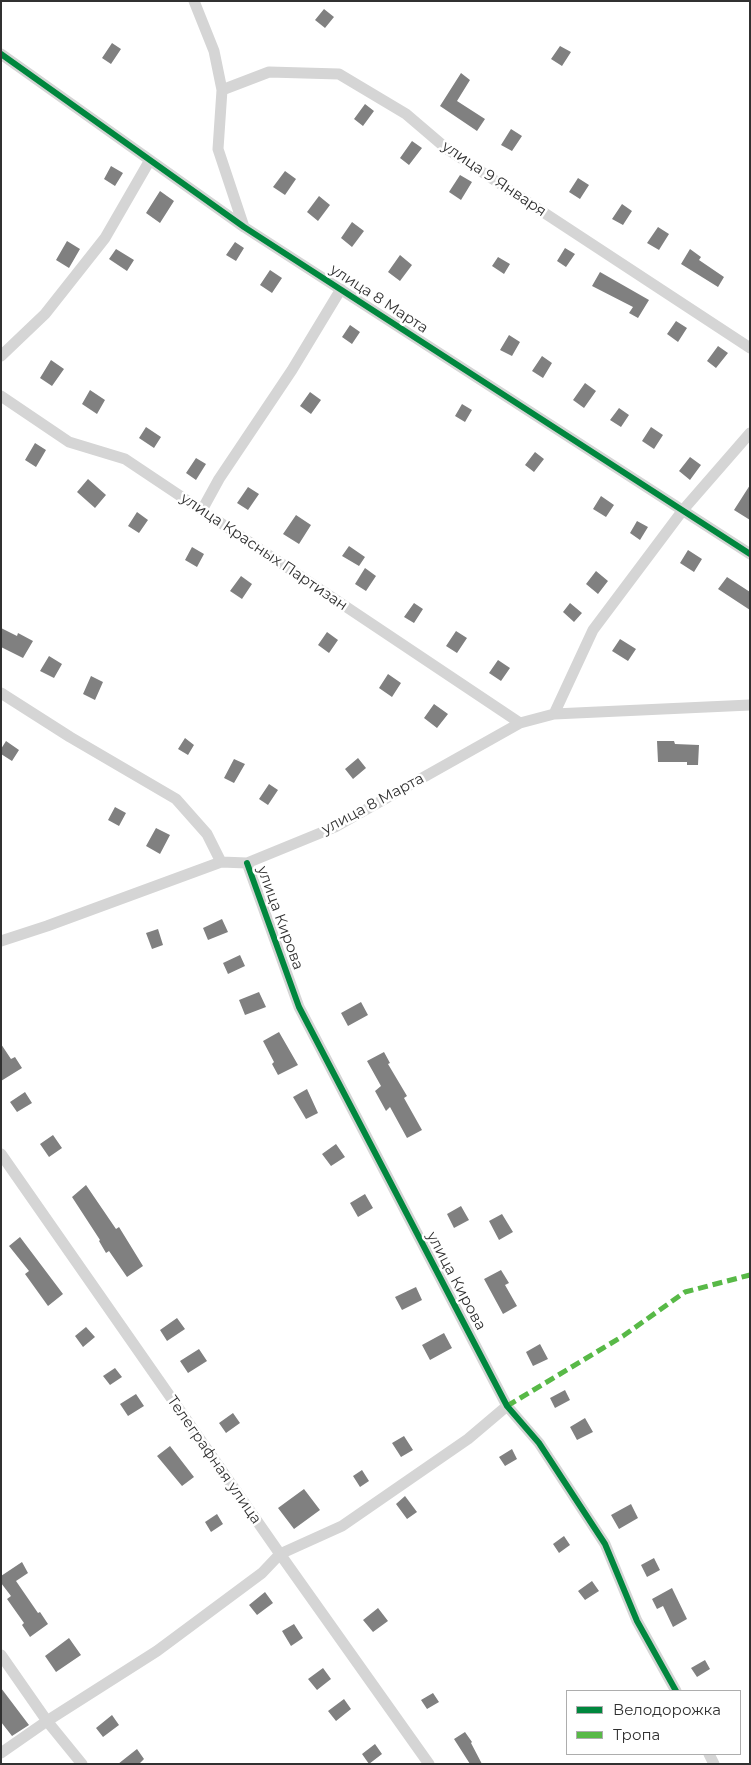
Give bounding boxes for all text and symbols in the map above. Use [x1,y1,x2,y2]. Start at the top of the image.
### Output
street label: улица 9 Января [438,137,550,221]
street label: улица 8 Марта [327,261,431,337]
street label: улица Красных Партизан [177,489,351,615]
street label: улица 8 Марта [319,769,427,839]
street label: улица Кирова [253,864,307,972]
street label: улица Кирова [422,1229,490,1333]
street label: Телеграфная улица [163,1392,265,1528]
legend [566,1690,741,1755]
text: Велодорожка [613,1700,721,1719]
text: Тропа [613,1725,660,1744]

